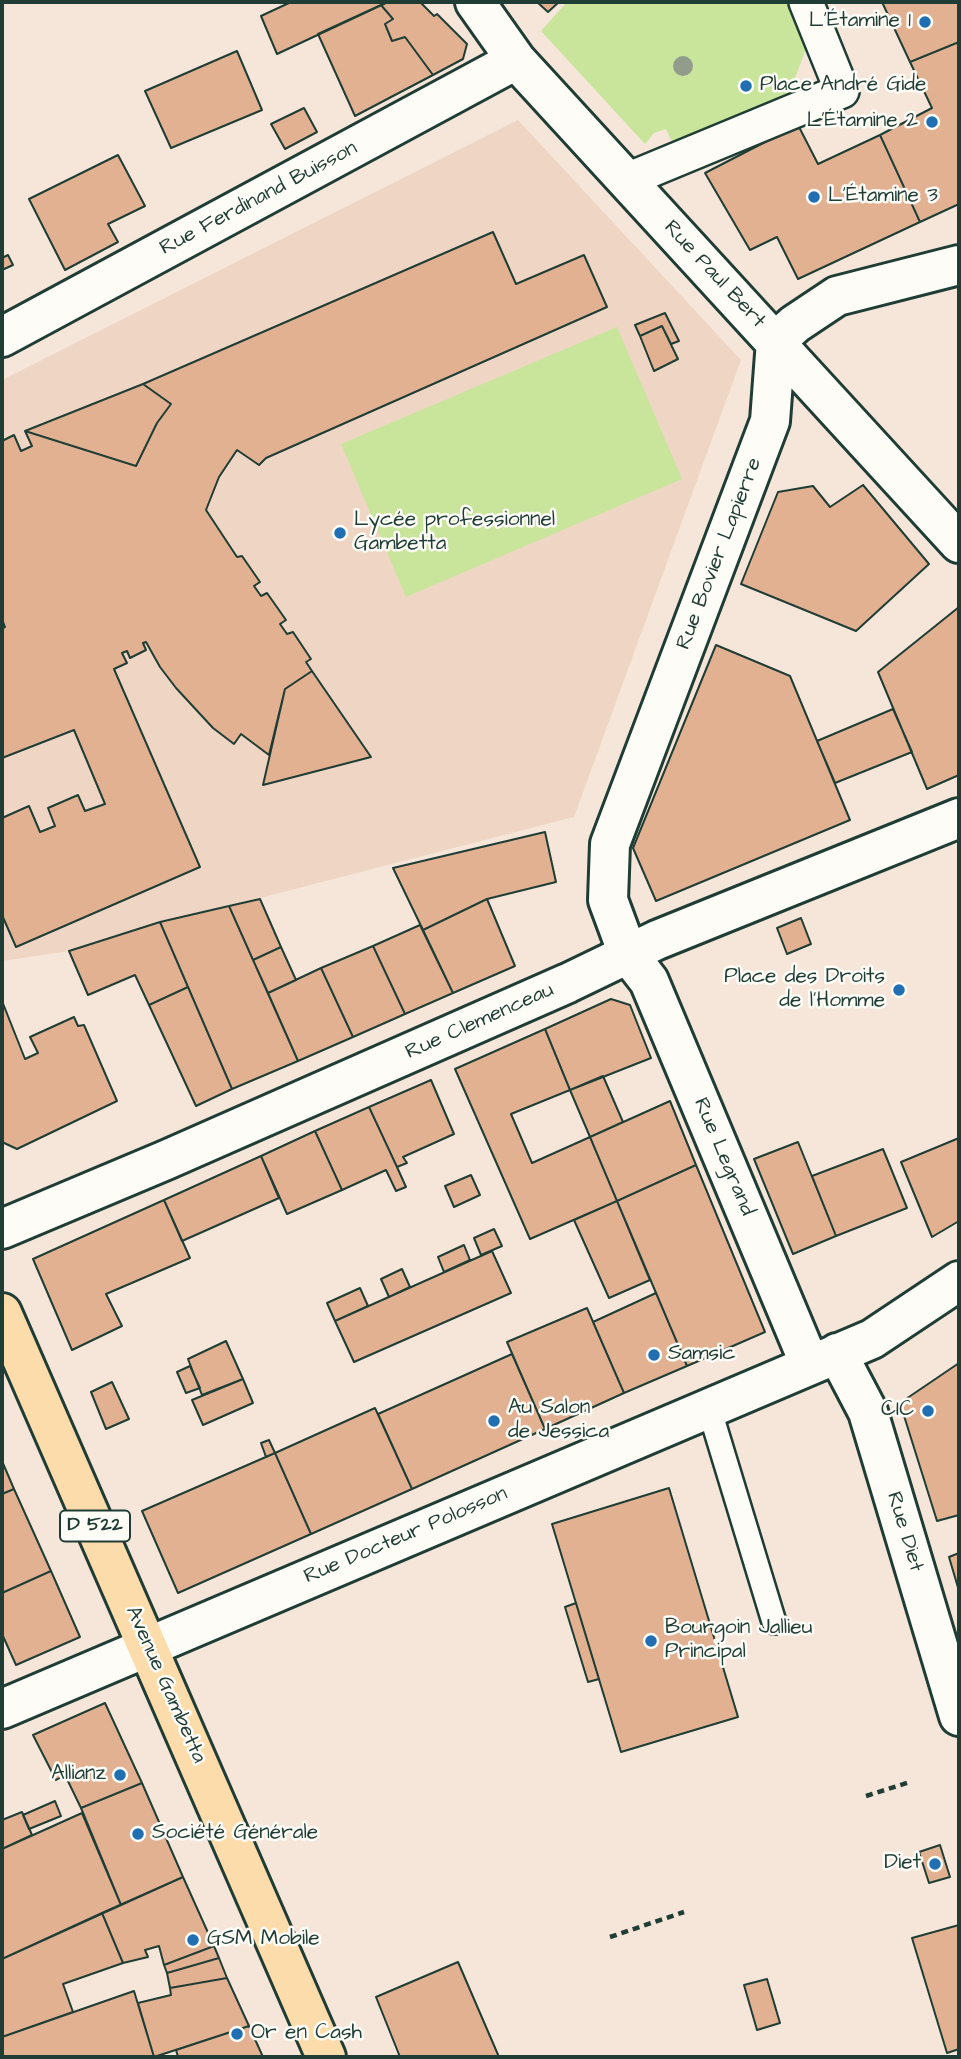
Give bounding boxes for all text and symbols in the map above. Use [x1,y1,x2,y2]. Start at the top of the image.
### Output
place label: L'Étamine 1 [809,9,911,35]
marker: L'Étamine 1 [917,14,933,30]
place label: Place André Gide [760,73,926,99]
marker: Place André Gide [738,78,754,94]
place label: L'Étamine 2 [807,109,918,135]
marker: L'Étamine 2 [924,114,940,130]
street label: Rue Ferdinand Buisson [156,136,362,262]
place label: L'Étamine 3 [828,184,938,210]
marker: L'Étamine 3 [806,189,822,205]
street label: Rue Paul Bert [658,216,770,334]
street label: Rue Bovier Lapierre [672,454,768,654]
place label: Lycée professionnel Gambetta [354,508,555,558]
marker: Lycée professionnel Gambetta [332,525,348,541]
place label: Place des Droits de l'Homme [724,965,885,1015]
street label: Rue Clemenceau [402,978,558,1066]
marker: Place des Droits de l'Homme [891,982,907,998]
street label: Rue Legrand [687,1094,759,1220]
place label: Samsic [668,1342,736,1368]
marker: Samsic [646,1347,662,1363]
place label: Au Salon de Jessica [508,1396,609,1446]
place label: CIC [881,1398,914,1424]
marker: CIC [920,1403,936,1419]
marker: Au Salon de Jessica [486,1413,502,1429]
street label: Rue Docteur Polosson [301,1482,511,1590]
street label: Rue Diet [880,1489,928,1575]
road number: D 522 [60,1510,130,1542]
street label: Avenue Gambetta [119,1603,211,1767]
place label: Bourgoin Jallieu Principal [665,1616,812,1666]
marker: Bourgoin Jallieu Principal [643,1633,659,1649]
place label: Allianz [51,1762,106,1788]
marker: Allianz [112,1767,128,1783]
place label: Société Générale [152,1821,318,1847]
marker: Société Générale [130,1826,146,1842]
place label: Diet [884,1851,921,1877]
marker: Diet [927,1856,943,1872]
place label: GSM Mobile [207,1927,320,1953]
marker: GSM Mobile [185,1932,201,1948]
place label: Or en Cash [251,2021,362,2047]
marker: Or en Cash [229,2026,245,2042]

